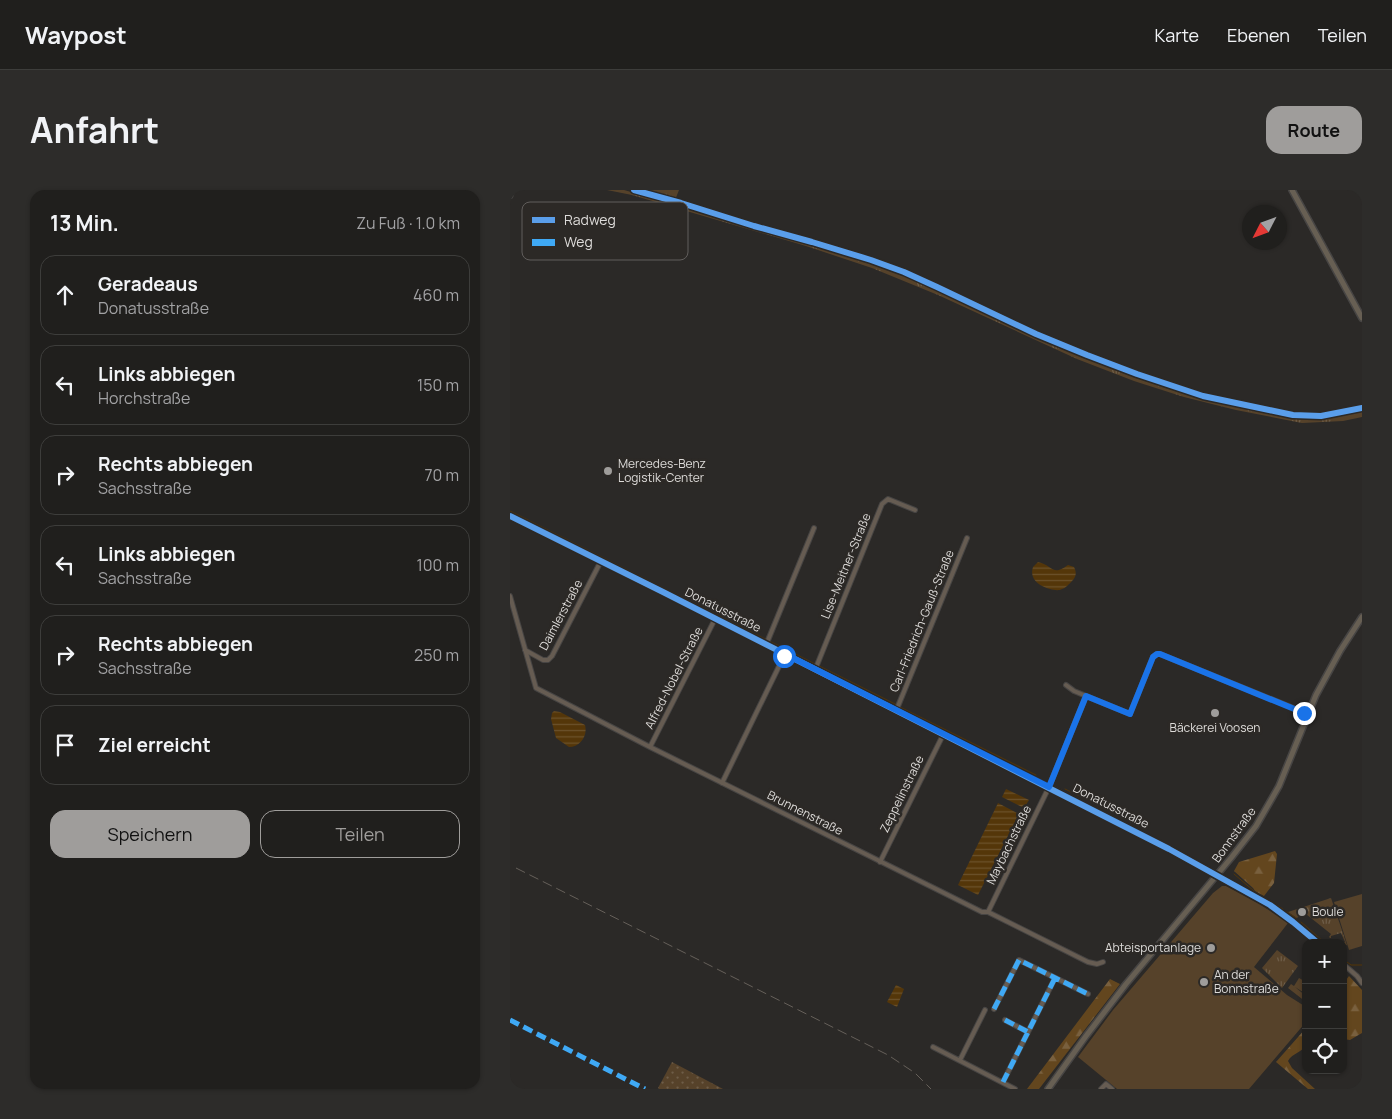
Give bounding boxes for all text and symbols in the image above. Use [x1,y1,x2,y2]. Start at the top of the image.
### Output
text: Waypost [25,18,127,51]
text: Karte [1155,23,1199,47]
text: Ebenen [1227,23,1290,47]
text: Teilen [1318,23,1367,47]
text: Anfahrt [30,106,159,154]
button: Route [1266,106,1362,154]
legend [522,202,688,260]
north arrow [1242,205,1287,250]
text: 13 Min. [50,209,119,237]
text: Radweg [564,210,616,229]
text: Zu Fuß · 1.0 km [356,212,460,234]
text: Weg [564,232,593,251]
text: Geradeaus [98,271,198,297]
icon: ahead [51,281,79,309]
text: 460 m [413,284,459,306]
text: Donatusstraße [98,297,209,319]
text: Links abbiegen [98,361,235,387]
icon: left [51,371,79,399]
text: 150 m [417,374,459,396]
text: Horchstraße [98,387,190,409]
text: Rechts abbiegen [98,451,253,477]
place label: Mercedes-Benz Logistik-Center [618,455,706,486]
icon: right [51,461,79,489]
text: 70 m [424,464,459,486]
marker: Mercedes-Benz Logistik-Center [602,465,614,477]
text: Sachsstraße [98,477,192,499]
street label: Lise-Meitner-Straße [817,510,875,621]
text: Links abbiegen [98,541,235,567]
street label: Carl-Friedrich-Gauß-Straße [885,547,958,695]
icon: left [51,551,79,579]
text: 100 m [416,554,459,576]
text: Sachsstraße [98,567,192,589]
street label: Daimlerstraße [535,576,586,653]
street label: Donatusstraße [682,583,764,636]
street label: Alfred-Nobel-Straße [640,624,707,732]
text: Rechts abbiegen [98,631,253,657]
icon: right [51,641,79,669]
text: 250 m [414,644,459,666]
route start [773,645,796,668]
text: Sachsstraße [98,657,192,679]
route end [1293,702,1316,725]
marker: Bäckerei Voosen [1209,707,1221,719]
place label: Bäckerei Voosen [1170,719,1260,736]
icon: arrive [51,731,79,759]
text: Ziel erreicht [98,732,211,758]
street label: Zeppelinstraße [875,752,928,835]
street label: Donatusstraße [1070,779,1152,832]
street label: Brunnenstraße [764,786,846,839]
street label: Maybachstraße [982,802,1035,887]
street label: Bonnstraße [1208,804,1260,866]
button: Speichern [50,810,250,858]
button: Teilen [260,810,460,858]
place label: Boule [1312,903,1343,920]
marker: Boule [1296,906,1308,918]
place label: Abteisportanlage [1105,939,1201,956]
map controls [1302,939,1347,1074]
button: + [1302,939,1347,984]
marker: Abteisportanlage [1205,942,1217,954]
place label: An der Bonnstraße [1214,966,1279,997]
marker: An der Bonnstraße [1198,976,1210,988]
button: − [1302,984,1347,1029]
button: locate [1302,1029,1347,1074]

